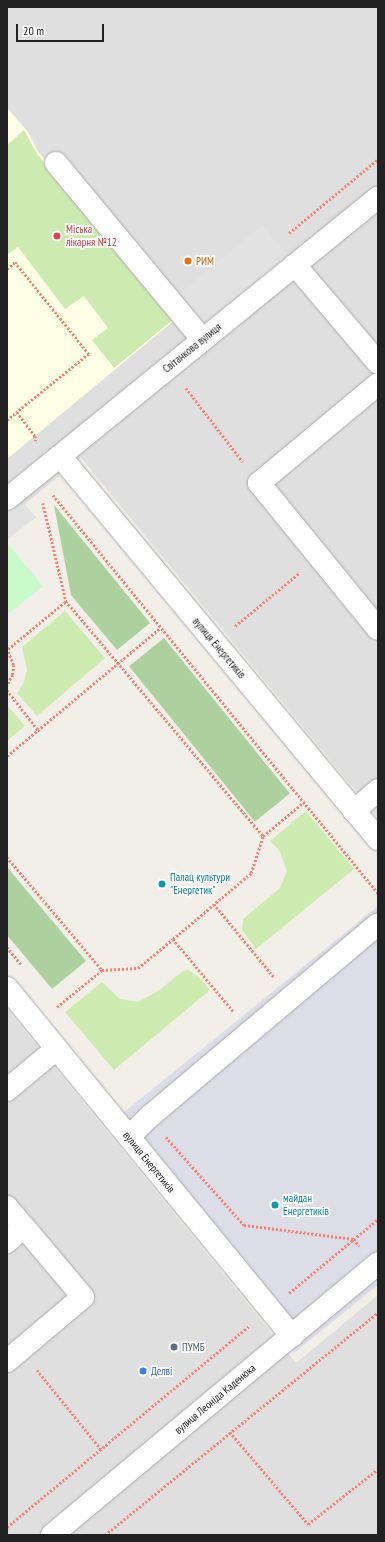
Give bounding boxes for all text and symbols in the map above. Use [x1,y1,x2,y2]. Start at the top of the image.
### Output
scale bar [18,16,106,42]
text: 20 m [23,23,44,38]
place label: Міська лікарня №12 [66,223,117,249]
marker: Міська лікарня №12 [51,230,63,242]
place label: РИМ [196,254,214,268]
marker: РИМ [183,256,193,266]
street label: Світанкова вулиця [160,320,224,376]
street label: вулиця Енергетиків [190,615,248,681]
place label: Палац культури "Енергетик" [170,871,230,897]
marker: Палац культури "Енергетик" [157,879,167,889]
street label: вулиця Енергетиків [120,1129,178,1195]
place label: майдан Енергетиків [283,1192,329,1218]
marker: майдан Енергетиків [270,1200,280,1210]
place label: ПУМБ [182,1340,205,1354]
marker: ПУМБ [169,1342,179,1352]
street label: вулиця Леоніда Каденюка [172,1361,258,1437]
place label: Делві [151,1364,172,1378]
marker: Делві [138,1366,148,1376]

